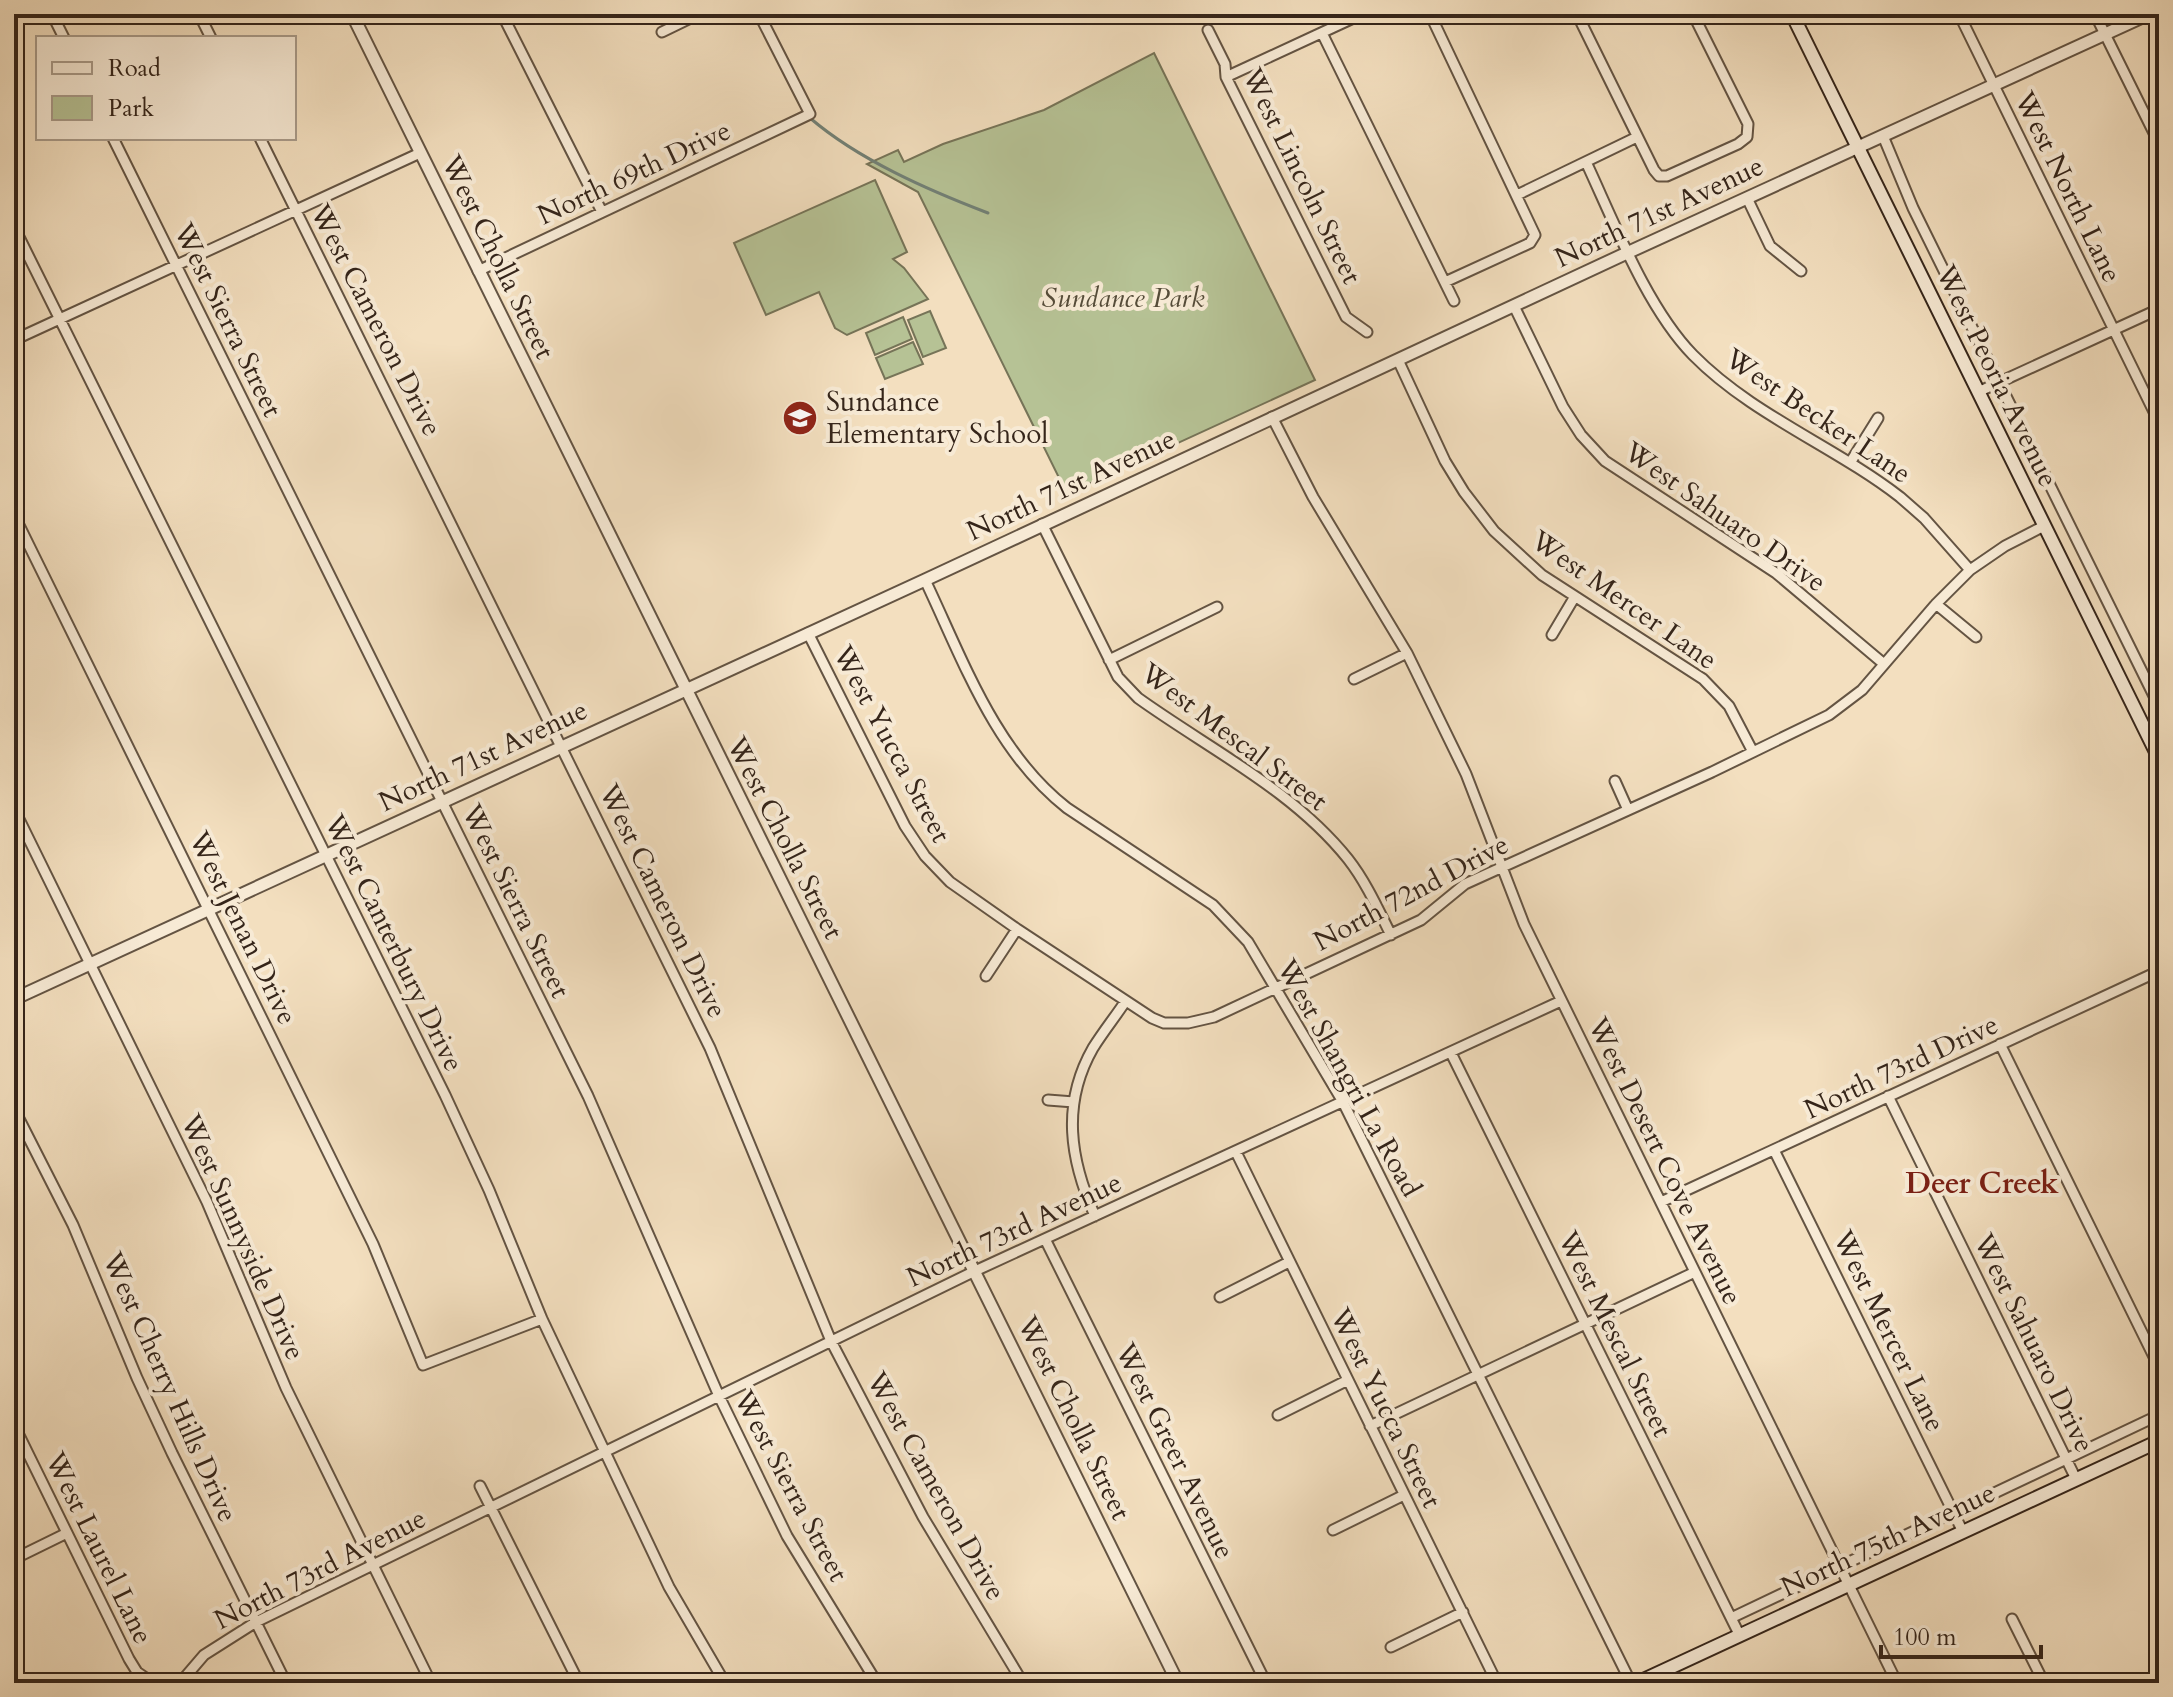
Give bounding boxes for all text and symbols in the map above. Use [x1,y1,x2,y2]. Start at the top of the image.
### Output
legend [36,36,296,140]
text: Road [108,52,161,85]
street label: West Lincoln Street [1233,61,1371,290]
street label: West North Lane [2005,84,2131,289]
text: Park [108,92,154,125]
street label: North 69th Drive [531,112,737,234]
street label: North 71st Avenue [1548,147,1770,277]
street label: West Cholla Street [432,148,564,365]
street label: West Cameron Drive [301,197,451,443]
street label: West Sierra Street [164,216,291,423]
street label: West Peoria Avenue [1926,258,2067,493]
park label: Sundance Park [1041,279,1205,317]
street label: West Becker Lane [1717,339,1919,492]
place label: Sundance Elementary School [826,383,1048,453]
school or university icon: Sundance Elementary School [781,399,819,437]
street label: North 71st Avenue [960,420,1182,550]
street label: West Sahuaro Drive [1615,432,1834,601]
street label: West Mercer Lane [1522,521,1725,679]
street label: West Yucca Street [824,638,960,849]
street label: West Mescal Street [1132,654,1335,820]
street label: North 71st Avenue [372,691,594,821]
street label: West Cholla Street [717,729,853,946]
street label: West Cameron Drive [589,777,736,1024]
street label: West Sierra Street [452,797,579,1004]
street label: West Canterbury Drive [315,807,473,1078]
street label: West Jenan Drive [179,824,306,1031]
street label: North 72nd Drive [1307,826,1515,960]
street label: West Shangri La Road [1267,952,1430,1204]
street label: North 73rd Drive [1798,1005,2004,1129]
street label: West Desert Cove Avenue [1578,1010,1751,1311]
street label: West Sunnyside Drive [171,1107,314,1366]
district label: Deer Creek [1905,1163,2059,1204]
street label: North 73rd Avenue [900,1164,1128,1296]
street label: West Mercer Lane [1823,1223,1954,1438]
street label: West Mescal Street [1548,1224,1681,1443]
street label: West Sahuaro Drive [1964,1226,2103,1459]
street label: West Cherry Hills Drive [93,1245,247,1528]
street label: West Yucca Street [1321,1301,1451,1514]
street label: West Cholla Street [1008,1309,1140,1526]
street label: West Greer Avenue [1106,1336,1244,1565]
street label: West Cameron Drive [857,1364,1015,1607]
street label: West Sierra Street [724,1383,857,1588]
street label: West Laurel Lane [36,1445,162,1650]
street label: North 75th Avenue [1775,1474,2001,1606]
street label: North 73rd Avenue [208,1499,432,1639]
scale bar [1881,1609,2041,1659]
text: 100 m [1893,1621,1957,1654]

